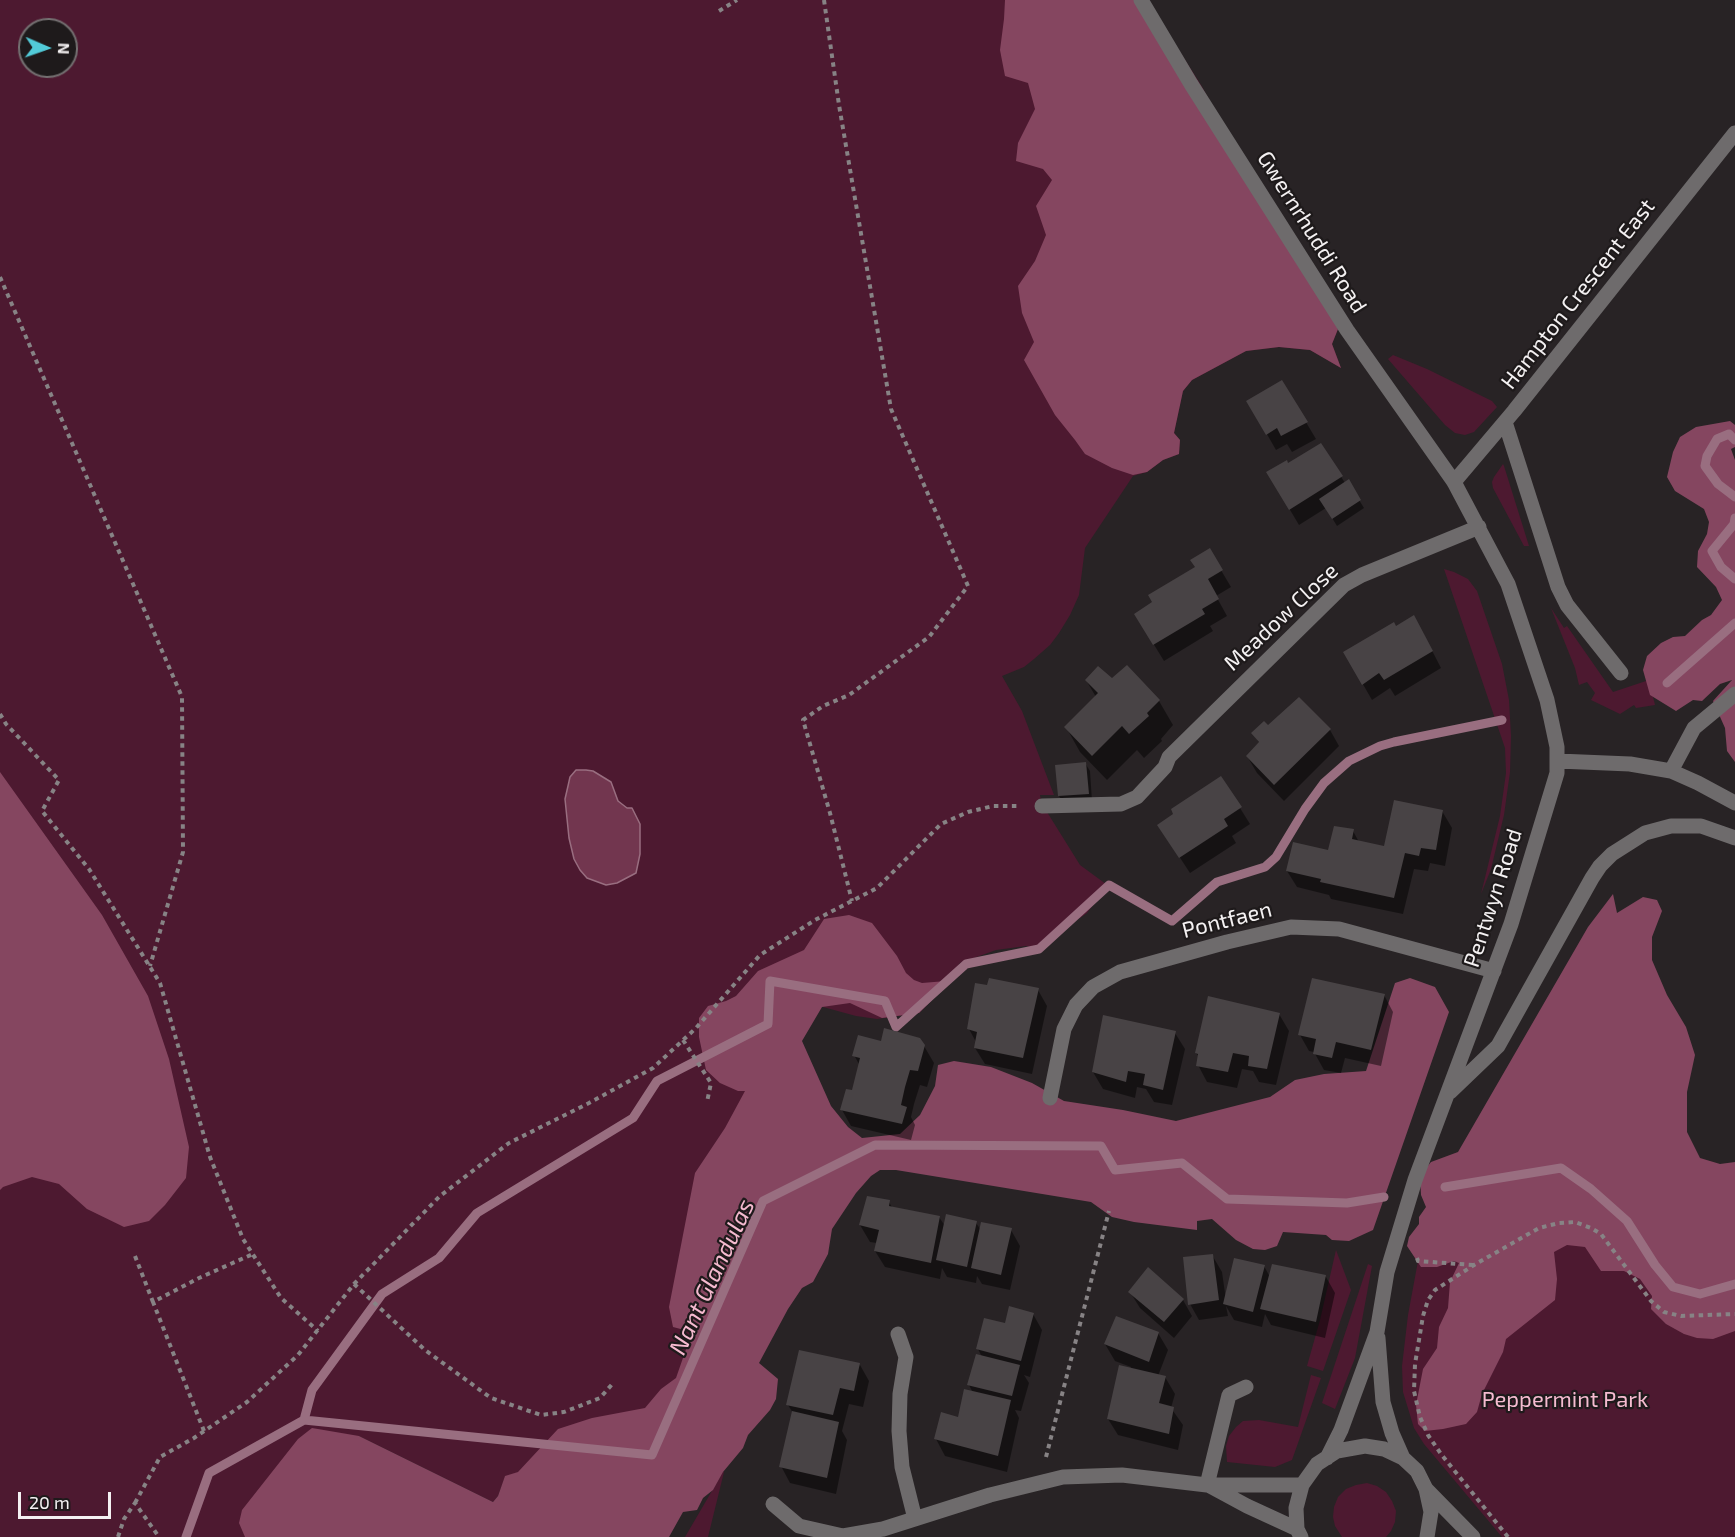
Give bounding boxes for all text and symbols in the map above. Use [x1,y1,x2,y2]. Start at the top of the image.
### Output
north arrow [18,18,78,78]
text: N [55,42,74,55]
street label: Gwernrhuddi Road [1252,146,1372,318]
street label: Hampton Crescent East [1496,194,1660,394]
street label: Meadow Close [1219,558,1343,676]
street label: Pentwyn Road [1458,825,1528,971]
street label: Pontfaen [1179,896,1275,944]
water label: Nant Glandulas [663,1194,761,1360]
park label: Peppermint Park [1482,1387,1648,1413]
scale bar [21,1480,114,1518]
text: 20 m [29,1491,70,1513]

